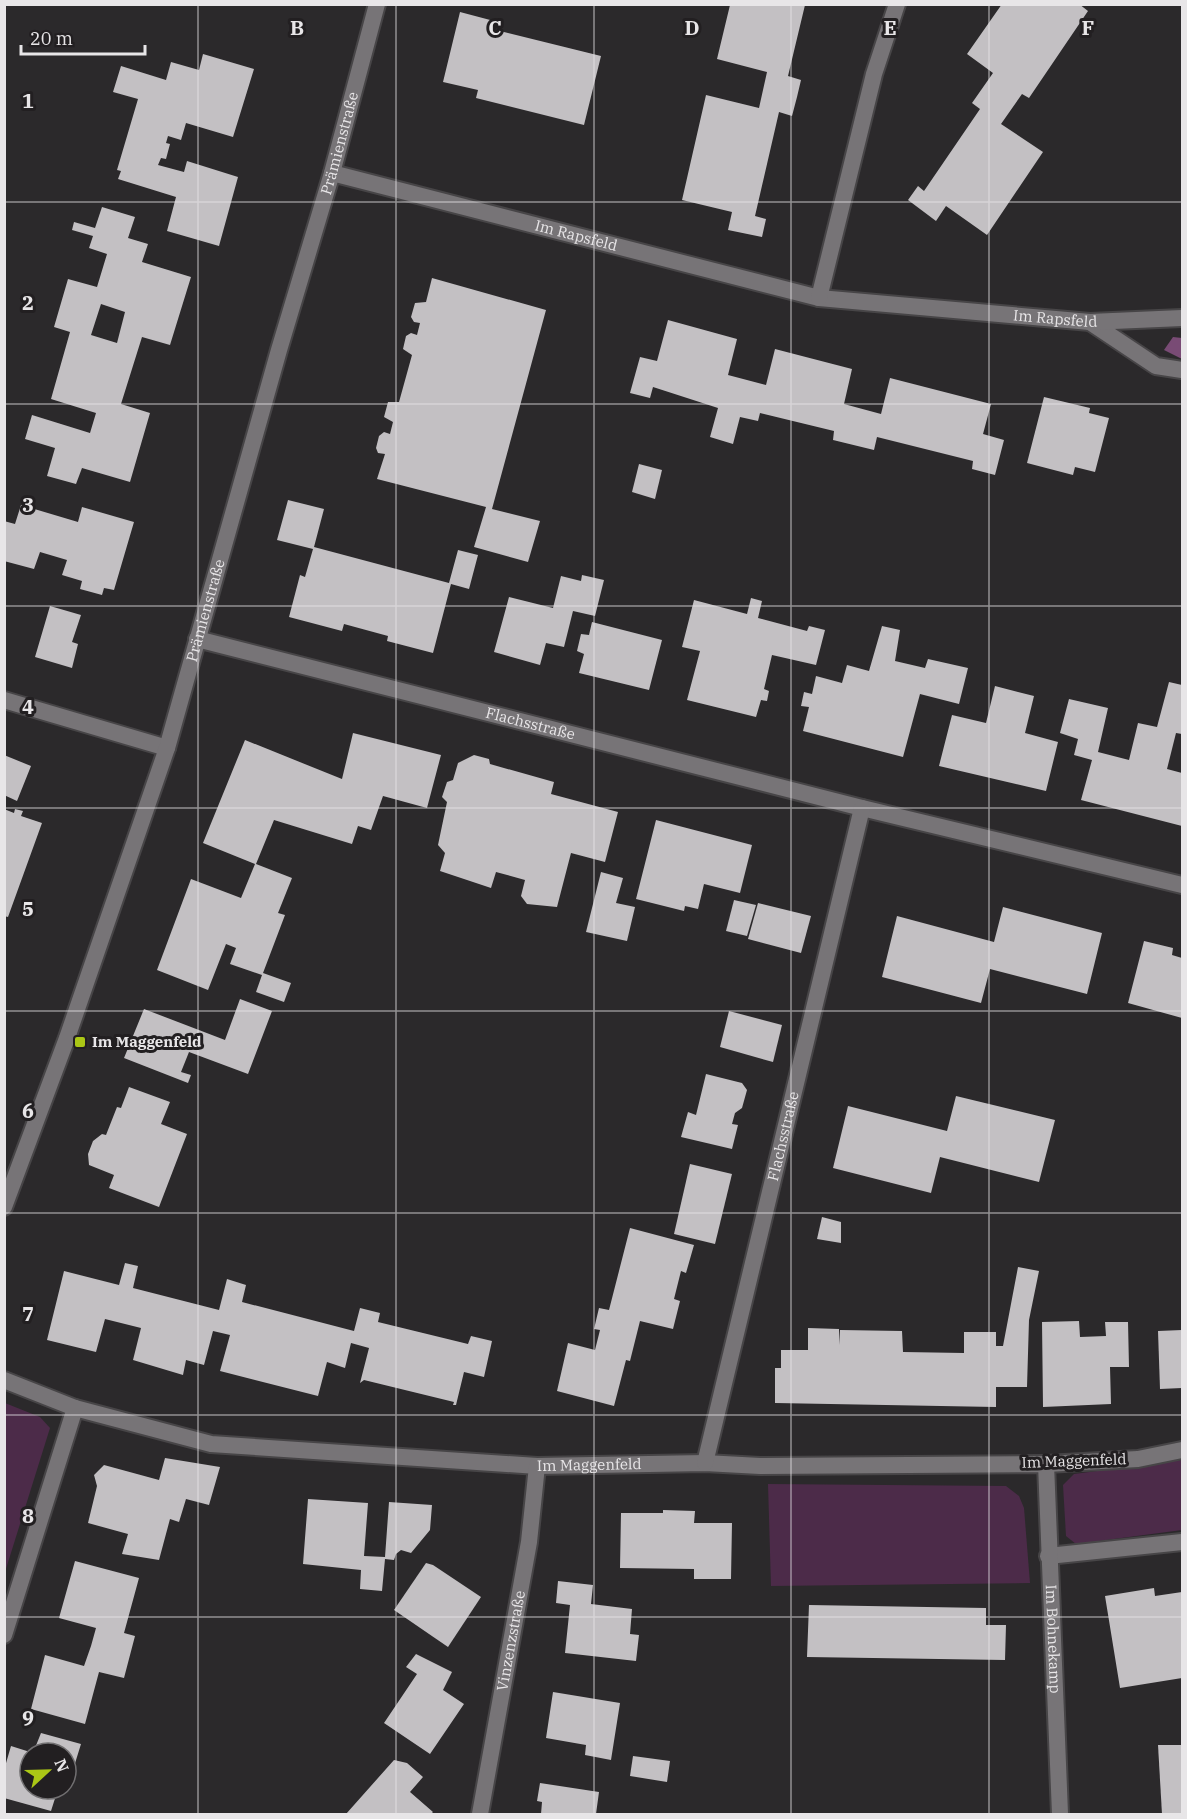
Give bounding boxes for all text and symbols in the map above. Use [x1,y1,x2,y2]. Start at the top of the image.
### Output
text: B [290,14,304,41]
text: C [488,14,502,41]
text: D [684,14,700,41]
text: E [883,14,897,41]
text: F [1082,14,1094,41]
scale bar [21,18,146,56]
text: 20 m [30,27,73,50]
text: 1 [22,87,34,114]
street label: Prämienstraße [316,90,362,197]
street label: Im Rapsfeld [533,215,619,255]
text: 2 [22,289,34,316]
street label: Im Rapsfeld [1012,305,1098,331]
text: 3 [22,491,34,518]
street label: Prämienstraße [182,557,229,664]
text: 4 [22,693,34,720]
street label: Flachsstraße [484,703,577,744]
text: 5 [22,895,34,922]
place label: Im Maggenfeld [92,1032,202,1051]
marker: Im Maggenfeld [73,1035,87,1049]
street label: Flachsstraße [763,1089,803,1183]
text: 6 [22,1097,34,1124]
text: 7 [22,1300,34,1327]
street label: Im Maggenfeld [1021,1449,1127,1472]
street label: Im Maggenfeld [537,1454,642,1475]
text: 8 [22,1502,34,1529]
street label: Im Bohnekamp [1042,1584,1065,1694]
street label: Vinzenzstraße [492,1589,529,1692]
text: 9 [22,1704,34,1731]
north arrow [18,1741,78,1801]
text: N [50,1756,74,1775]

